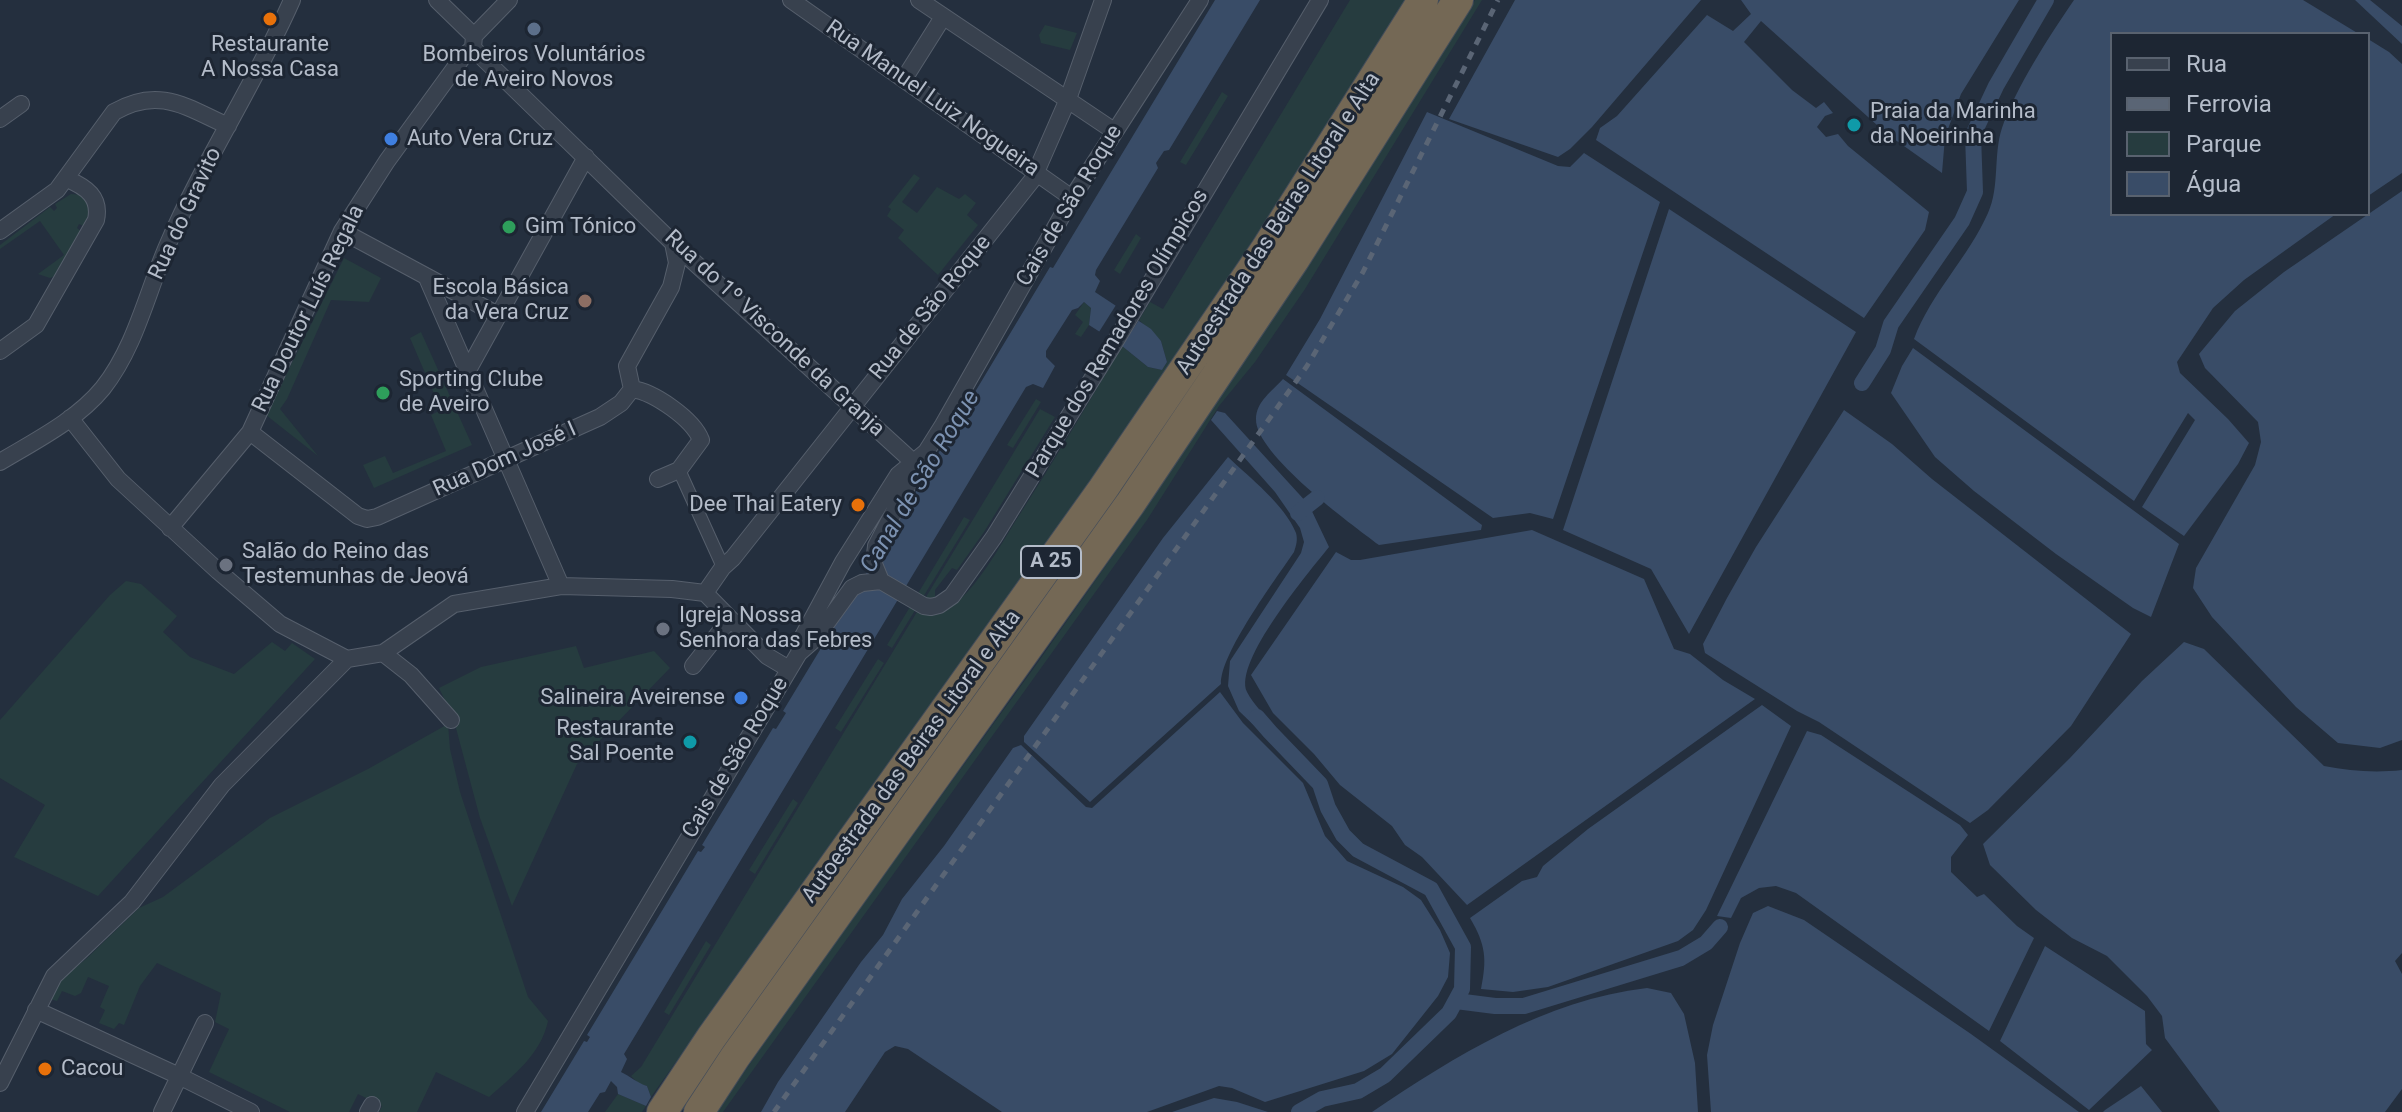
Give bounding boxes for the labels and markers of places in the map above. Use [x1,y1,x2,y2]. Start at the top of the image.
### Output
marker: Restaurante A Nossa Casa [261,10,279,28]
marker: Bombeiros Voluntários de Aveiro Novos [525,20,543,38]
place label: Restaurante A Nossa Casa [201,32,339,84]
place label: Bombeiros Voluntários de Aveiro Novos [422,42,646,94]
place label: Praia da Marinha da Noeirinha [1870,99,2036,150]
marker: Praia da Marinha da Noeirinha [1845,116,1863,134]
place label: Auto Vera Cruz [407,126,553,152]
marker: Auto Vera Cruz [382,130,400,148]
place label: Gim Tónico [525,214,636,240]
marker: Gim Tónico [500,218,518,236]
place label: Escola Básica da Vera Cruz [432,275,569,326]
marker: Escola Básica da Vera Cruz [576,292,594,310]
place label: Sporting Clube de Aveiro [399,367,543,418]
marker: Sporting Clube de Aveiro [374,384,392,402]
place label: Dee Thai Eatery [689,492,842,518]
marker: Dee Thai Eatery [849,496,867,514]
place label: Salão do Reino das Testemunhas de Jeová [242,539,469,590]
marker: Salão do Reino das Testemunhas de Jeová [217,556,235,574]
place label: Igreja Nossa Senhora das Febres [679,603,872,654]
marker: Igreja Nossa Senhora das Febres [654,620,672,638]
place label: Salineira Aveirense [540,685,725,711]
marker: Salineira Aveirense [732,689,750,707]
place label: Restaurante Sal Poente [556,716,674,768]
marker: Restaurante Sal Poente [681,733,699,751]
place label: Cacou [61,1056,123,1082]
marker: Cacou [36,1060,54,1078]

